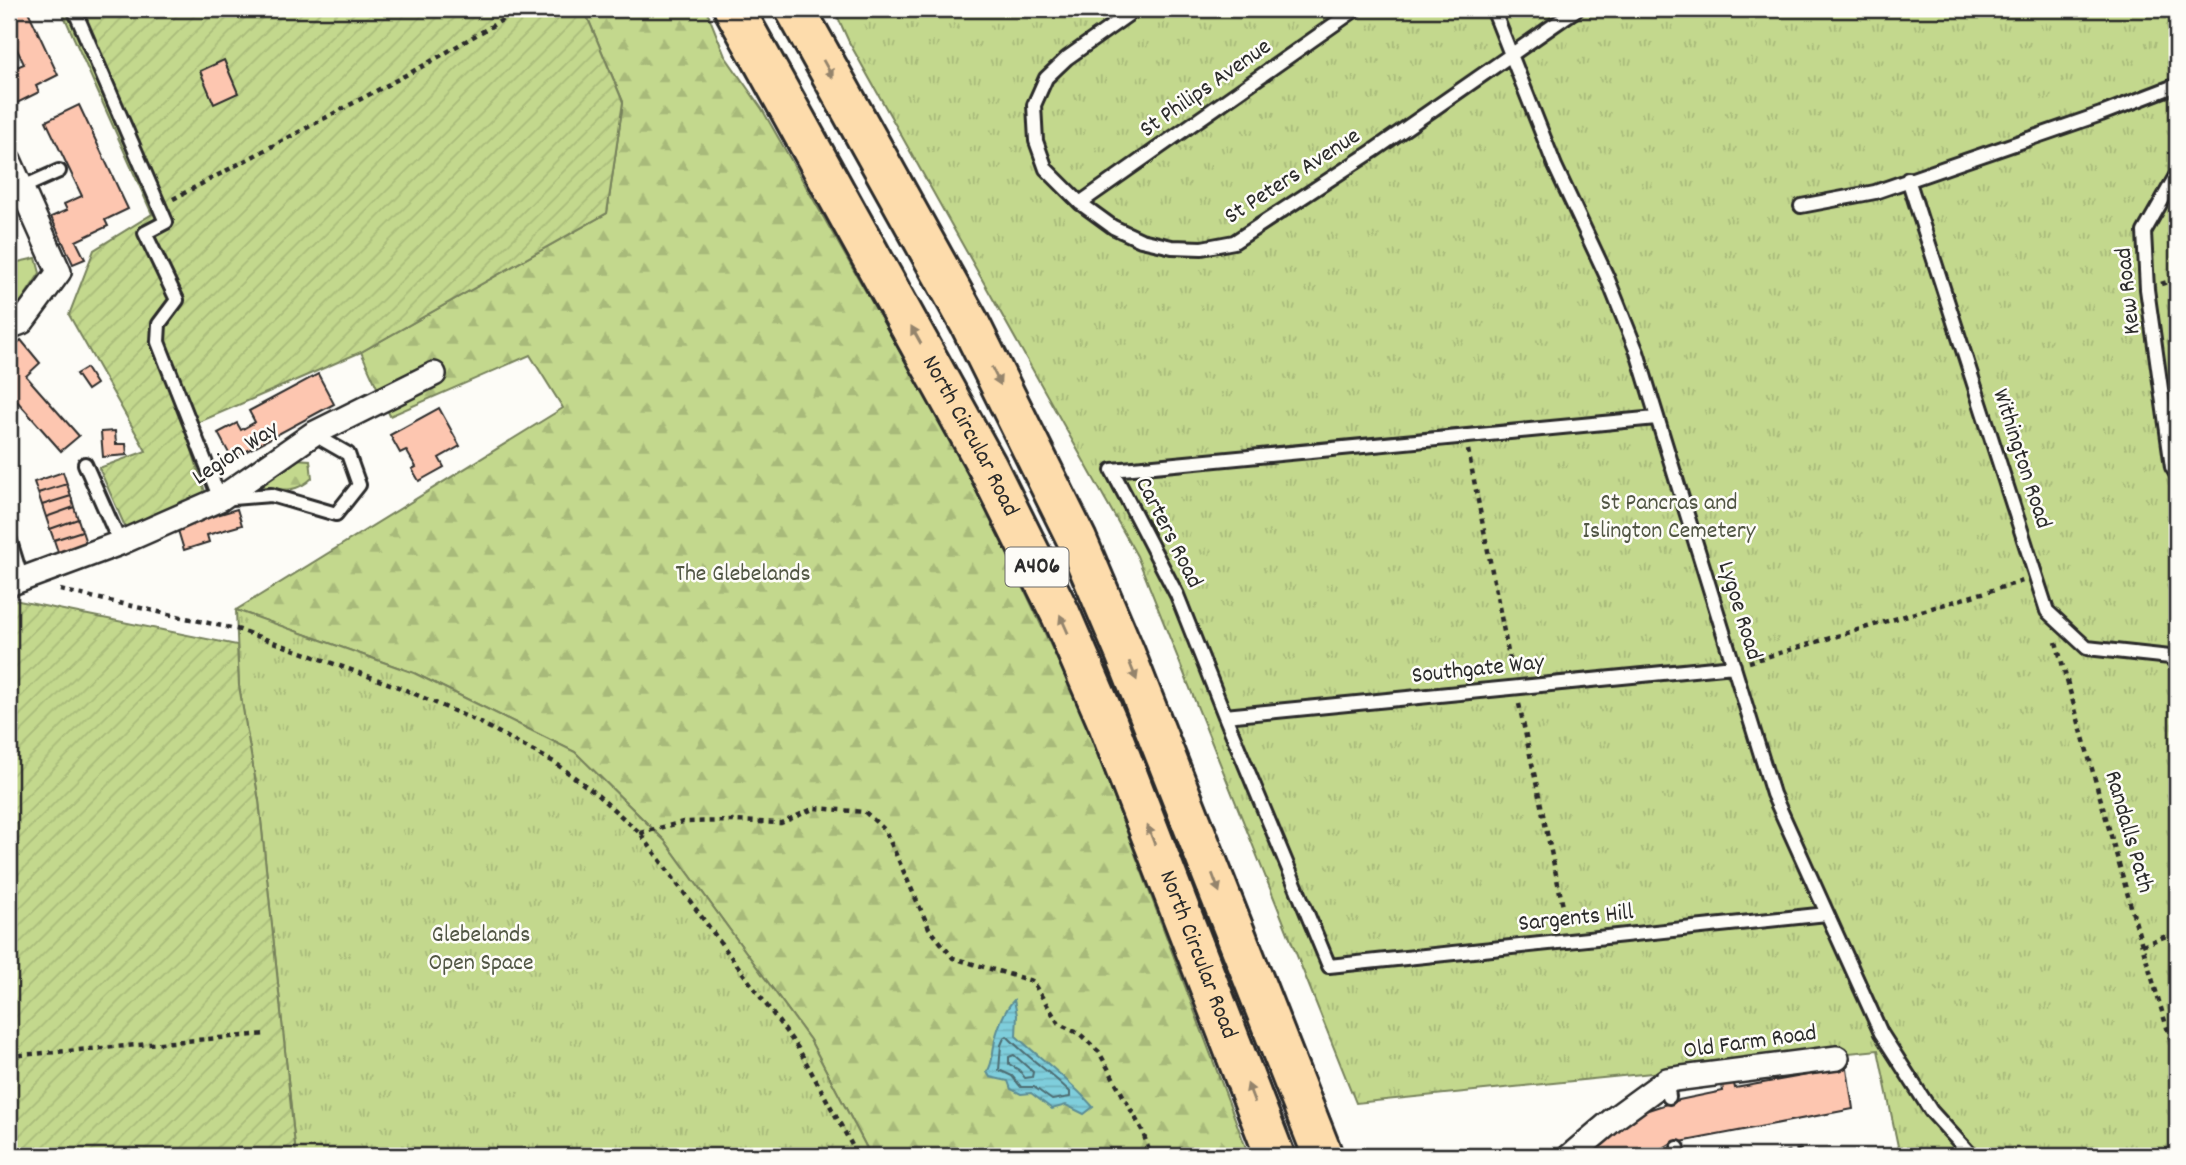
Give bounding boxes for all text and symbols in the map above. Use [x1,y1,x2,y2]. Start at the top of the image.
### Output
street label: St Philips Avenue [1133,31,1279,147]
one-way arrow [822,59,834,79]
street label: St Peters Avenue [1218,120,1368,234]
street label: Kew Road [2108,246,2150,336]
one-way arrow [910,325,922,345]
street label: North Circular Road [912,350,1027,523]
one-way arrow [990,366,1001,386]
street label: Withington Road [1982,385,2060,533]
street label: Legion Way [186,413,287,495]
street label: Carters Road [1125,471,1211,595]
park label: St Pancras and Islington Cemetery [1583,487,1757,549]
road number: A406 [1006,548,1068,586]
street label: Lygoe Road [1708,557,1770,665]
park label: The Glebelands [675,558,811,592]
one-way arrow [1059,614,1070,635]
street label: Southgate Way [1410,646,1547,694]
one-way arrow [1127,661,1138,682]
street label: Randalls Path [2094,767,2162,897]
one-way arrow [1146,824,1157,845]
street label: North Circular Road [1149,866,1245,1044]
one-way arrow [1210,872,1221,893]
street label: Sargents Hill [1517,896,1635,942]
park label: Glebelands Open Space [428,919,534,981]
street label: Old Farm Road [1681,1017,1819,1069]
one-way arrow [1245,1082,1256,1103]

